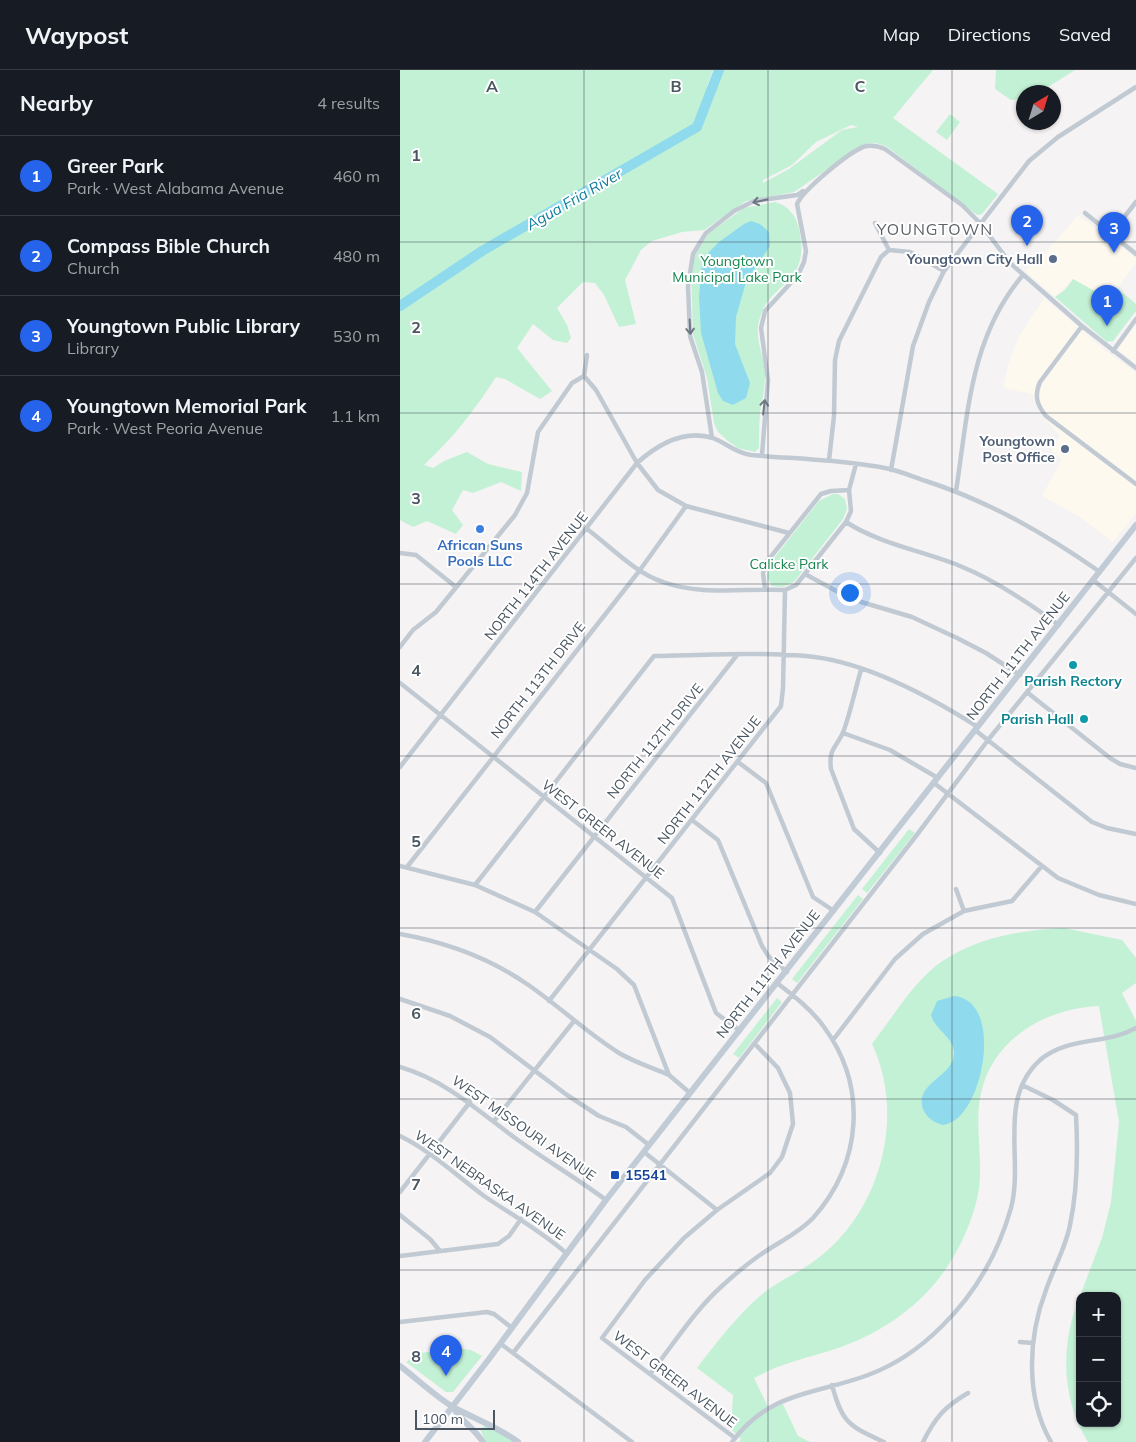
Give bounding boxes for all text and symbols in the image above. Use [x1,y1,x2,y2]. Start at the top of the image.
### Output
text: Waypost [25,20,128,50]
text: Map [883,23,920,46]
text: Directions [948,23,1031,46]
text: Saved [1059,23,1111,46]
text: A [486,76,498,96]
text: B [670,76,682,96]
text: C [855,76,866,96]
north arrow [1016,85,1061,130]
text: Nearby [20,90,93,116]
text: 4 results [317,93,380,113]
text: 1 [411,145,421,165]
text: Greer Park [67,154,164,178]
water label: Agua Fria River [522,164,626,235]
text: 1 [31,166,41,186]
text: 460 m [333,166,380,186]
text: Park · West Alabama Avenue [67,178,284,198]
one-way arrow [753,197,769,206]
pin: 2 [1011,205,1043,246]
pin: 3 [1098,212,1130,253]
district label: YOUNGTOWN [876,219,993,239]
text: Compass Bible Church [67,234,270,258]
text: 2 [31,246,41,266]
text: 480 m [333,246,380,266]
place label: Youngtown City Hall [906,250,1043,268]
park label: Youngtown Municipal Lake Park [672,252,803,286]
marker: Youngtown City Hall [1047,253,1059,265]
text: Church [67,258,120,278]
pin: 1 [1091,285,1123,326]
text: Youngtown Public Library [67,314,300,338]
text: 2 [411,317,421,337]
one-way arrow [685,319,694,335]
text: 3 [31,326,41,346]
text: 530 m [333,326,380,346]
text: Library [67,338,119,358]
text: Youngtown Memorial Park [67,394,306,418]
one-way arrow [759,399,769,415]
text: 4 [31,406,41,426]
text: 1.1 km [331,406,380,426]
text: Park · West Peoria Avenue [67,418,263,438]
place label: Youngtown Post Office [978,432,1055,466]
marker: Youngtown Post Office [1059,443,1071,455]
text: 3 [411,488,421,508]
street label: NORTH 114TH AVENUE [480,508,592,644]
marker: African Suns Pools LLC [474,523,486,535]
place label: African Suns Pools LLC [437,536,523,570]
park label: Calicke Park [749,555,829,573]
your location [837,580,863,606]
street label: NORTH 111TH AVENUE [962,588,1074,724]
street label: NORTH 113TH DRIVE [487,618,589,742]
marker: Parish Rectory [1067,659,1079,671]
text: 4 [411,660,421,680]
place label: Parish Rectory [1024,672,1122,690]
street label: NORTH 112TH DRIVE [603,680,707,802]
place label: Parish Hall [1001,710,1074,728]
street label: NORTH 112TH AVENUE [653,712,765,848]
marker: Parish Hall [1078,713,1090,725]
street label: WEST GREER AVENUE [538,776,668,882]
text: 5 [411,831,421,851]
street label: NORTH 111TH AVENUE [712,906,824,1042]
text: 6 [411,1003,421,1023]
street label: WEST MISSOURI AVENUE [448,1071,600,1185]
street label: WEST NEBRASKA AVENUE [411,1126,569,1244]
place label: 15541 [625,1166,667,1184]
marker: 15541 [609,1169,621,1181]
text: 7 [411,1174,421,1194]
map controls [1076,1292,1121,1427]
button: + [1076,1292,1121,1337]
street label: WEST GREER AVENUE [610,1327,740,1431]
pin: 4 [430,1335,462,1376]
button: − [1076,1337,1121,1382]
text: 8 [411,1346,421,1366]
button: locate [1076,1382,1121,1427]
scale bar [415,1407,495,1430]
text: 100 m [422,1410,463,1428]

